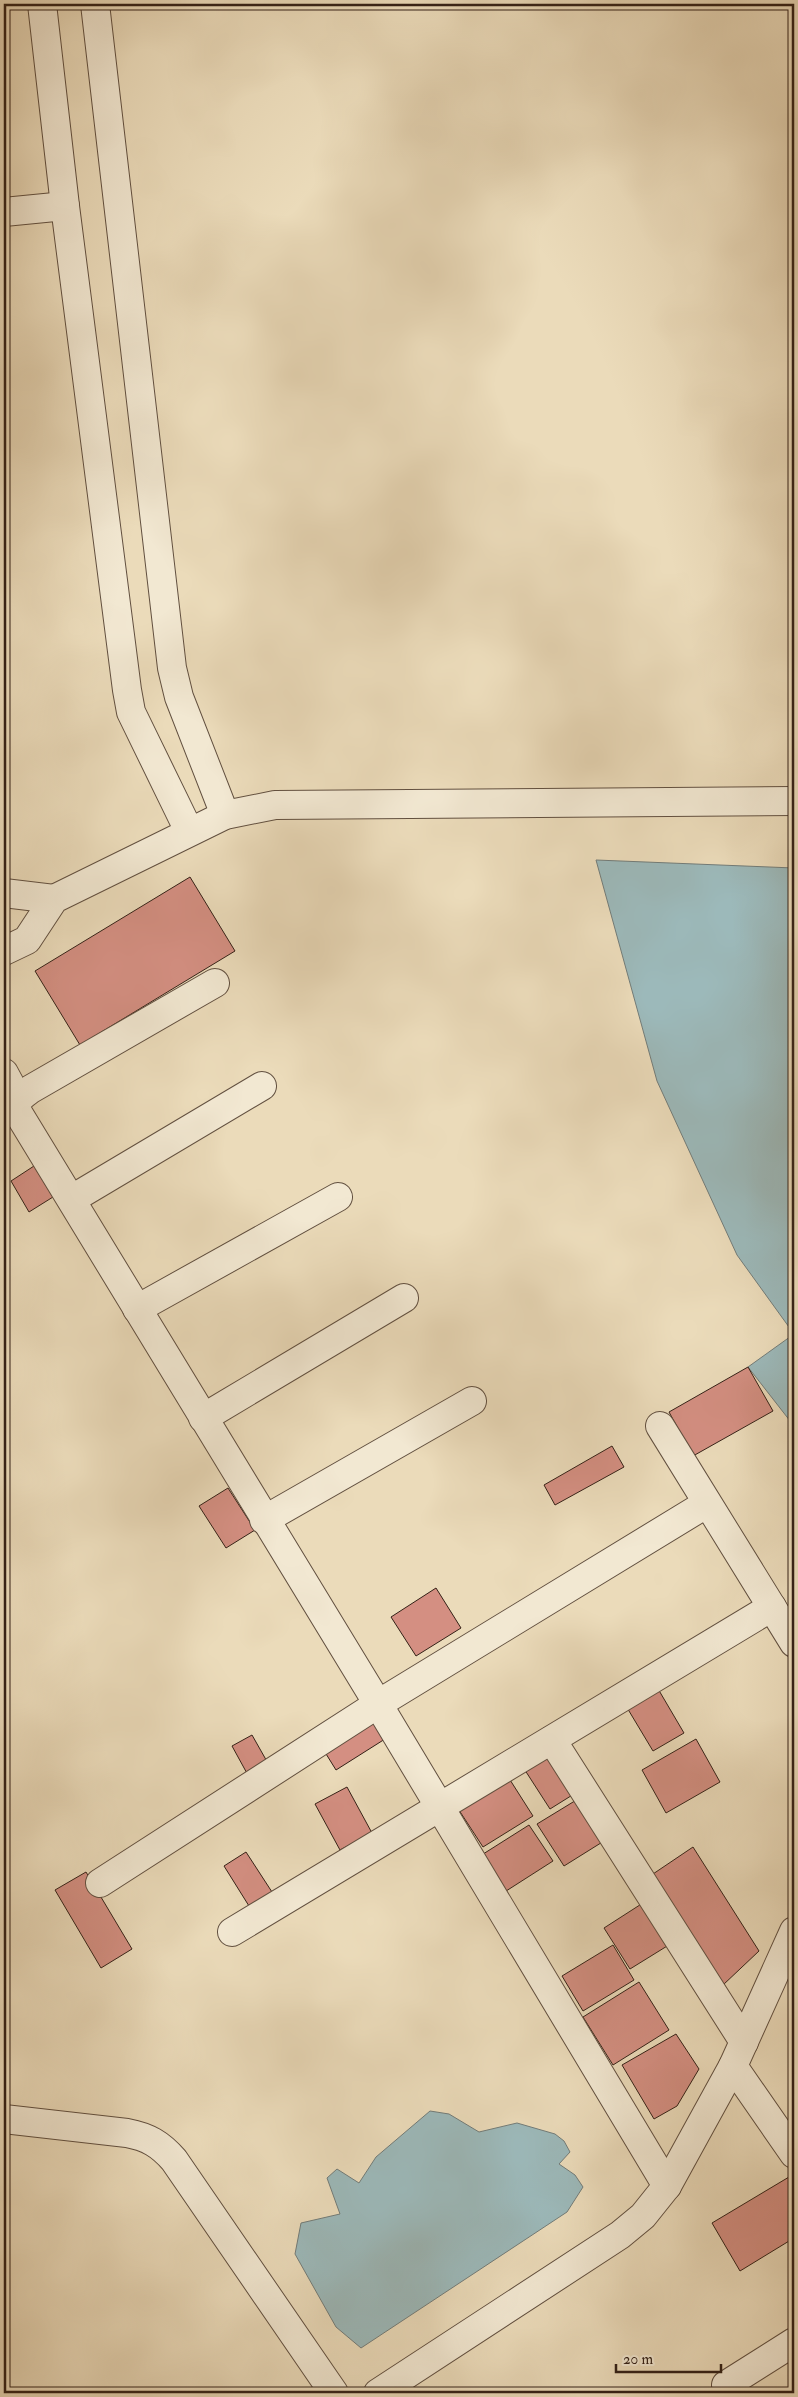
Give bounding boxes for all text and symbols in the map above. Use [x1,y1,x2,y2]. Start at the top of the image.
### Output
scale bar [616,2342,720,2374]
text: 20 m [623,2350,653,2369]

